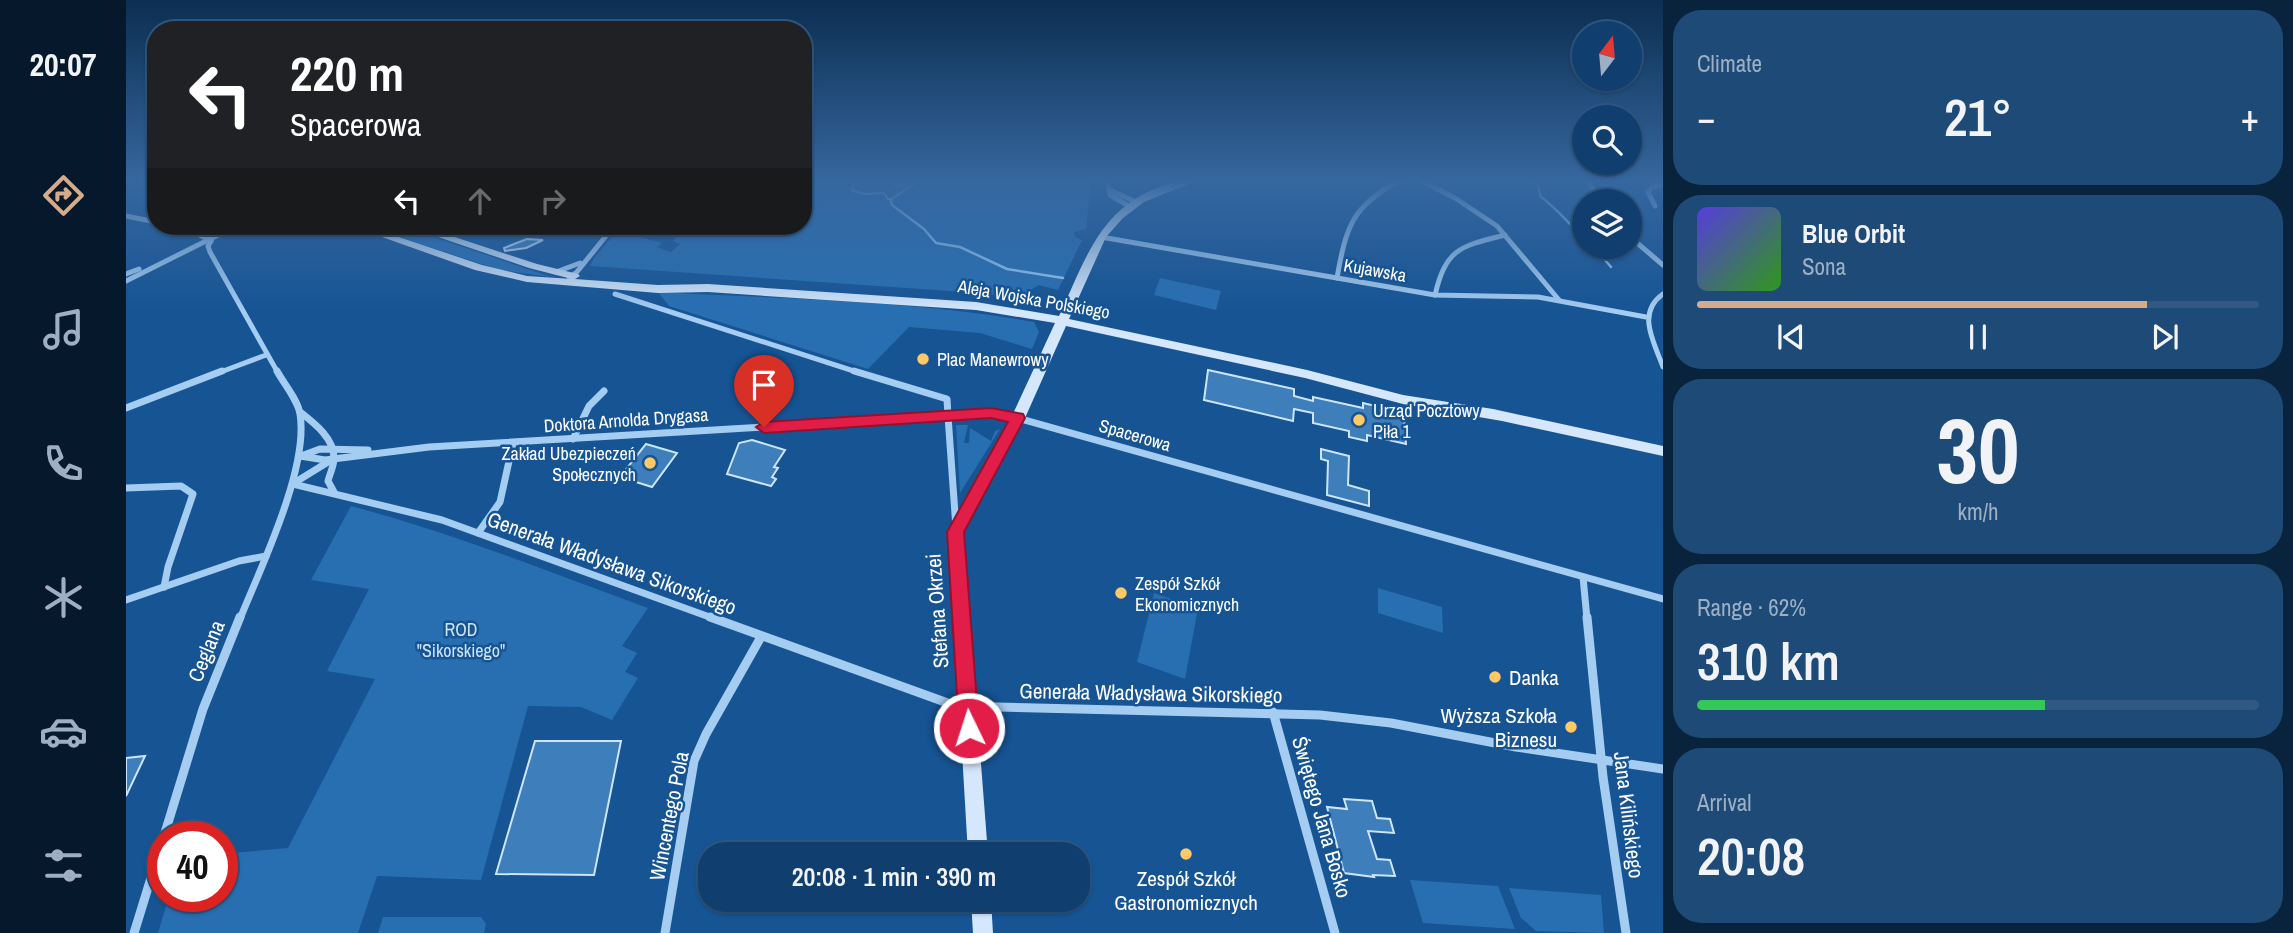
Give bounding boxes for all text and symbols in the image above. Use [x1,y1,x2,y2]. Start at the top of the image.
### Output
north arrow [1572,21,1642,91]
map controls [1572,21,1642,259]
text: 220 m [290,40,404,106]
text: 20:07 [29,43,97,86]
text: Climate [1697,48,1762,79]
icon: left [175,49,266,140]
text: 21° [1944,82,2012,152]
text: − [1697,92,1715,143]
text: + [2241,92,2259,143]
text: Spacerowa [290,103,421,146]
button: search [1572,105,1642,175]
icon: directions [39,171,88,220]
icon: left [388,182,426,220]
icon: ahead [461,182,499,220]
icon: right [534,182,572,220]
button: layers [1572,189,1642,259]
text: Blue Orbit [1802,216,1905,251]
text: Sona [1802,251,1846,282]
street label: Kujawska [1342,252,1408,288]
street label: Aleja Wojska Polskiego [955,273,1112,325]
icon: music [39,305,88,354]
icon: previous [1772,318,1810,356]
icon: pause [1959,318,1997,356]
icon: next [2146,318,2184,356]
place label: Plac Manewrowy [937,347,1049,372]
marker: Plac Manewrowy [915,351,931,367]
pin [734,355,794,427]
icon: arrive [745,366,783,404]
text: 30 [1937,389,2020,511]
place label: Urząd Pocztowy Piła 1 [1373,398,1480,444]
street label: Doktora Arnolda Drygasa [543,402,709,438]
marker: Urząd Pocztowy Piła 1 [1351,412,1367,428]
street label: Spacerowa [1096,413,1174,457]
icon: phone [39,439,88,488]
place label: Zakład Ubezpieczeń Społecznych [501,441,636,487]
marker: Zakład Ubezpieczeń Społecznych [642,455,658,471]
text: km/h [1958,496,1998,527]
street label: Generała Władysława Sikorskiego [483,504,741,622]
street label: Stefana Okrzei [919,553,955,669]
place label: Zespół Szkół Ekonomicznych [1135,571,1239,617]
icon: climate [39,573,88,622]
marker: Zespół Szkół Ekonomicznych [1113,585,1129,601]
text: Range · 62% [1697,592,1806,623]
street label: Ceglana [181,615,232,686]
park label: ROD "Sikorskiego" [417,617,505,663]
text: 310 km [1697,626,1840,696]
place label: Danka [1509,663,1559,692]
marker: Danka [1487,669,1503,685]
street label: Generała Władysława Sikorskiego [1019,676,1283,710]
position arrow [932,691,1006,765]
place label: Wyższa Szkoła Biznesu [1440,701,1557,754]
icon: car [39,707,88,756]
marker: Wyższa Szkoła Biznesu [1563,719,1579,735]
street label: Świętego Jana Bosko [1285,733,1359,901]
street label: Wincentego Pola [642,748,696,883]
street label: Jana Kilińskiego [1607,750,1651,880]
text: Arrival [1697,787,1752,818]
speed limit sign: 40 [147,821,238,912]
text: 20:08 [1697,821,1805,891]
icon: filters [39,841,88,890]
marker: Zespół Szkół Gastronomicznych [1178,846,1194,862]
text: 20:08 · 1 min · 390 m [792,859,996,894]
place label: Zespół Szkół Gastronomicznych [1114,864,1258,917]

